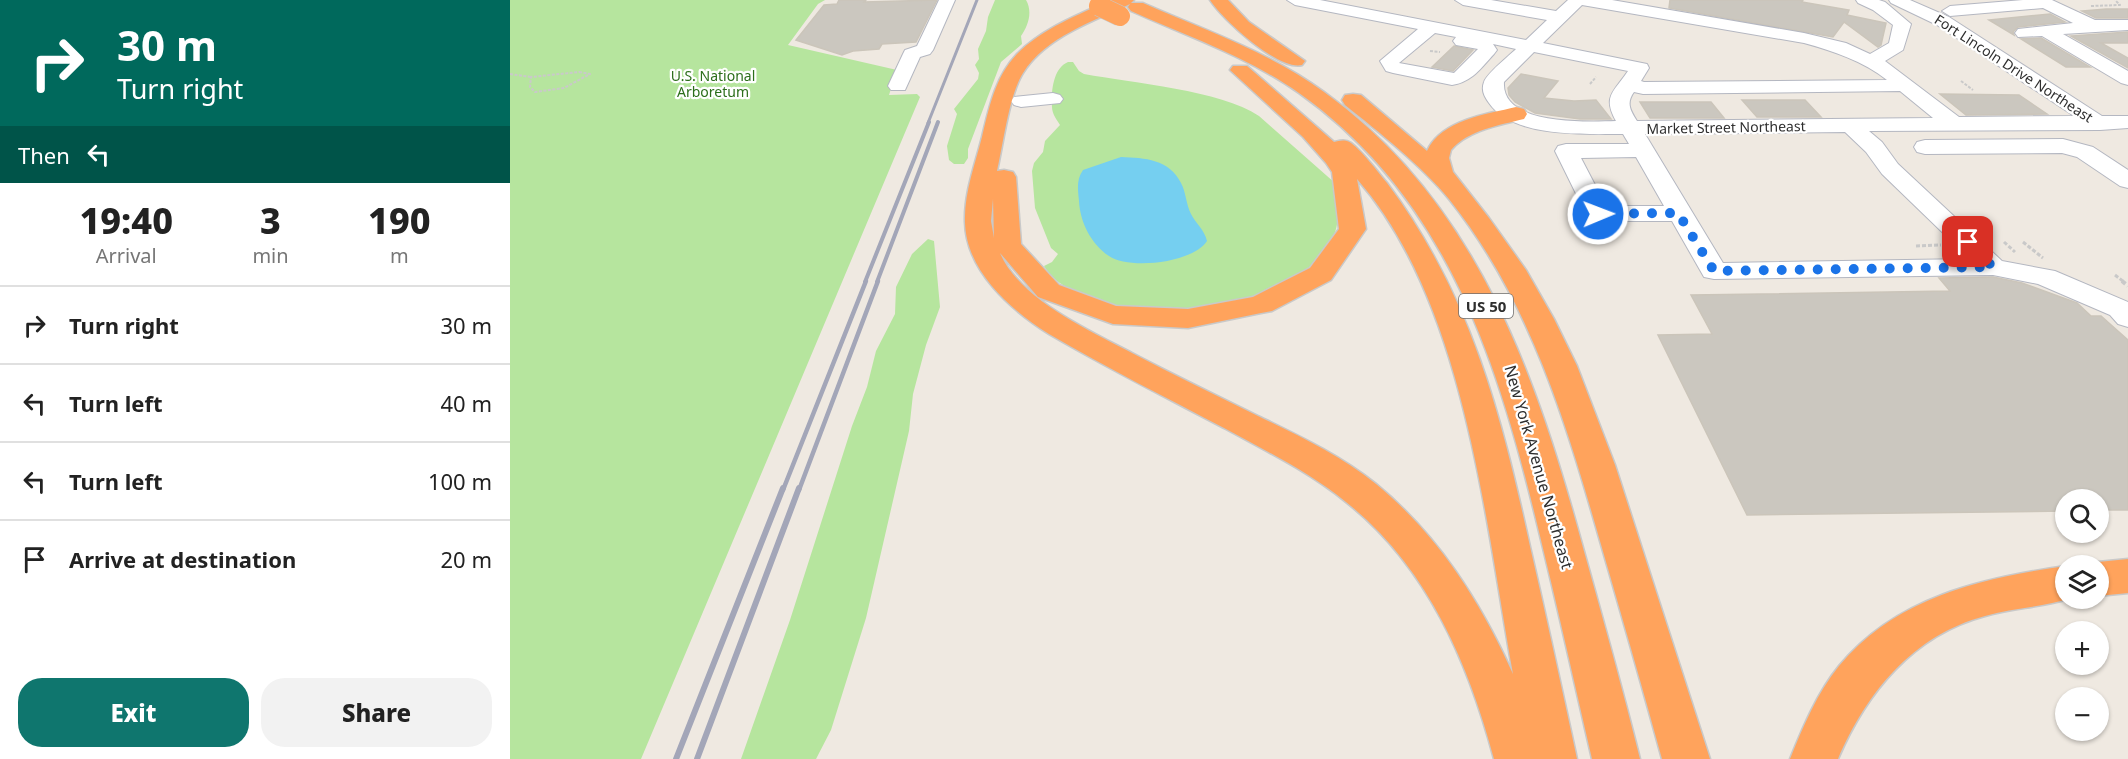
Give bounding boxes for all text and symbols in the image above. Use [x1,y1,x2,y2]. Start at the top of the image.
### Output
street label: Fort Lincoln Drive Northeast [1931,10,2097,126]
text: 30 m [117,16,217,73]
icon: right [18,24,96,102]
park label: U.S. National Arboretum [671,66,755,101]
text: Turn right [117,70,243,107]
street label: Market Street Northeast [1646,116,1806,138]
icon: left [82,138,115,171]
text: Then [18,140,70,170]
position arrow [1566,182,1630,246]
text: 19:40 [79,196,173,245]
text: 3 [260,196,281,245]
text: 190 [368,196,431,245]
pin [1942,216,1993,267]
icon: arrive [1951,225,1984,258]
text: Arrival [96,242,157,269]
text: min [252,242,289,269]
text: m [390,242,409,269]
road number: US 50 [1459,294,1513,318]
icon: right [18,309,51,342]
text: Turn right [69,310,179,340]
text: 30 m [441,310,492,340]
street label: New York Avenue Northeast [1499,363,1579,572]
icon: left [18,387,51,420]
text: Turn left [69,388,163,418]
text: 40 m [441,388,492,418]
icon: left [18,465,51,498]
text: Turn left [69,466,163,496]
text: 100 m [428,466,492,496]
map controls [2055,489,2109,741]
button: search [2055,489,2109,543]
icon: arrive [18,543,51,576]
text: Arrive at destination [69,544,296,574]
text: 20 m [441,544,492,574]
button: layers [2055,555,2109,609]
button: + [2055,621,2109,675]
button: Exit [18,678,249,747]
button: Share [261,678,492,747]
button: − [2055,687,2109,741]

